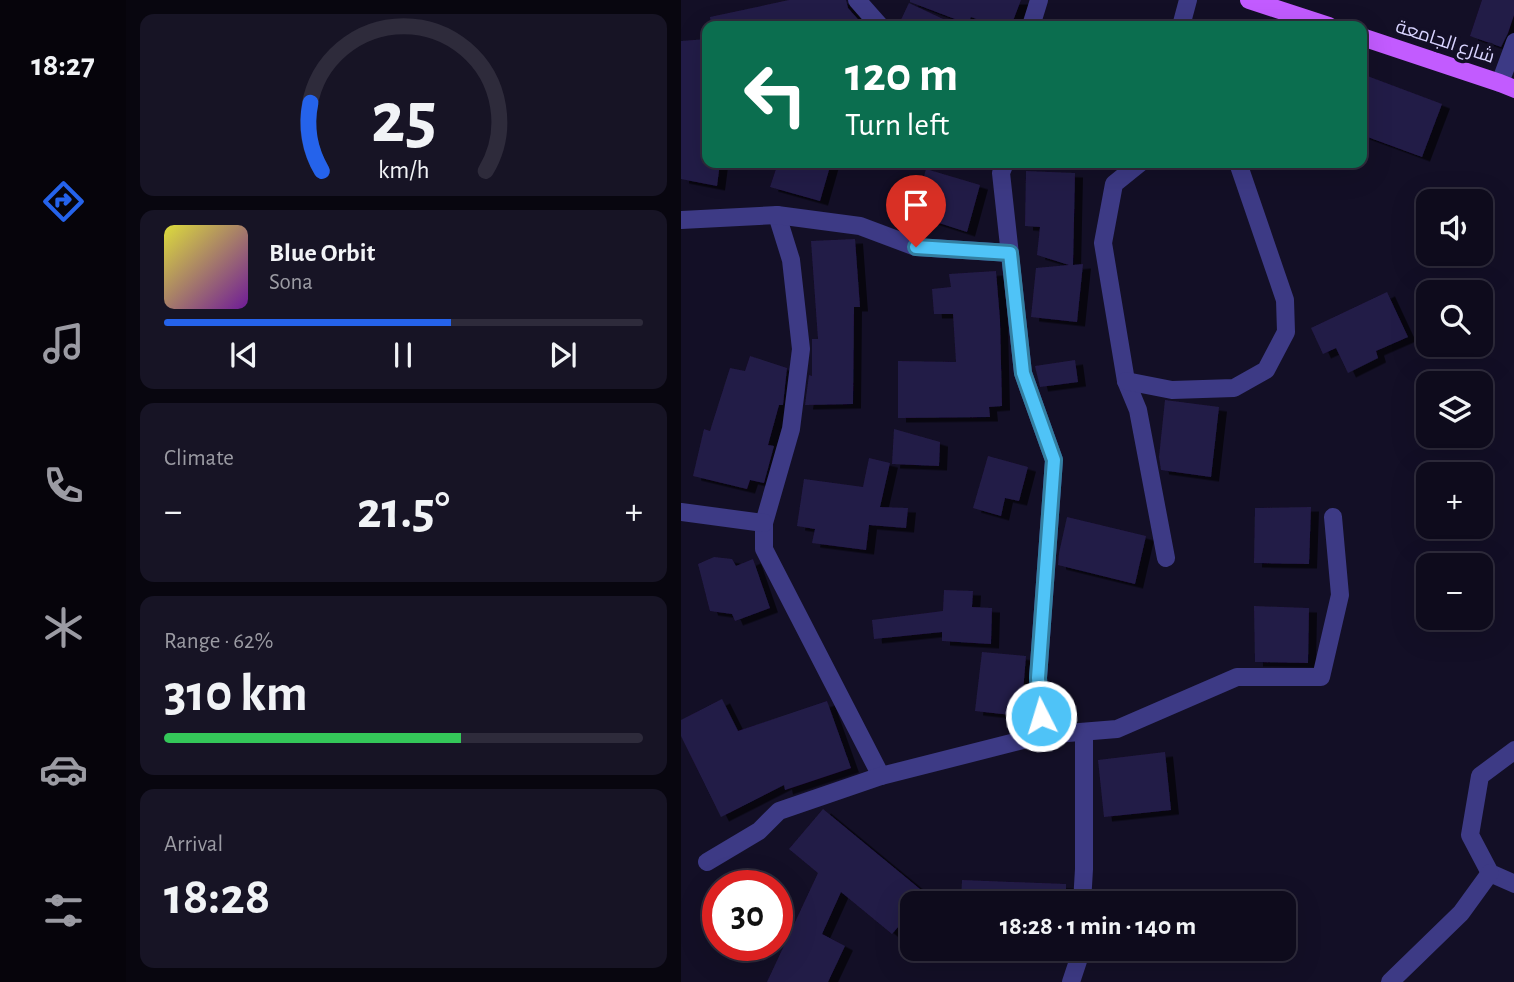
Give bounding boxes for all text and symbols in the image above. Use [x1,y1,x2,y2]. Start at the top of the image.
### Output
street label: شارع الجامعة [1392,16,1497,70]
text: 18:27 [31,49,95,81]
icon: left [730,49,821,140]
text: 120 m [845,51,958,100]
text: 25 [371,83,436,156]
text: Turn left [845,109,949,141]
text: km/h [378,158,429,183]
pin [886,175,946,247]
icon: directions [39,177,88,226]
icon: arrive [897,186,935,224]
map controls [1416,189,1493,630]
button: sound [1416,189,1493,266]
text: Blue Orbit [269,240,375,266]
text: Sona [269,271,313,294]
button: search [1416,280,1493,357]
icon: music [39,319,88,368]
icon: previous [225,336,263,374]
icon: pause [384,336,422,374]
icon: next [544,336,582,374]
button: layers [1416,371,1493,448]
text: Climate [164,447,234,470]
icon: phone [39,461,88,510]
button: + [1416,462,1493,539]
text: 21.5° [357,485,450,537]
text: − [164,493,182,531]
text: + [625,493,643,531]
button: − [1416,553,1493,630]
icon: climate [39,603,88,652]
text: Range · 62% [164,630,273,653]
text: 310 km [164,668,308,720]
position arrow [1004,679,1078,753]
icon: car [39,745,88,794]
text: Arrival [164,833,223,856]
speed limit sign: 30 [702,870,793,961]
text: 18:28 [164,871,270,923]
icon: filters [39,886,88,935]
text: 18:28 · 1 min · 140 m [1000,913,1196,939]

